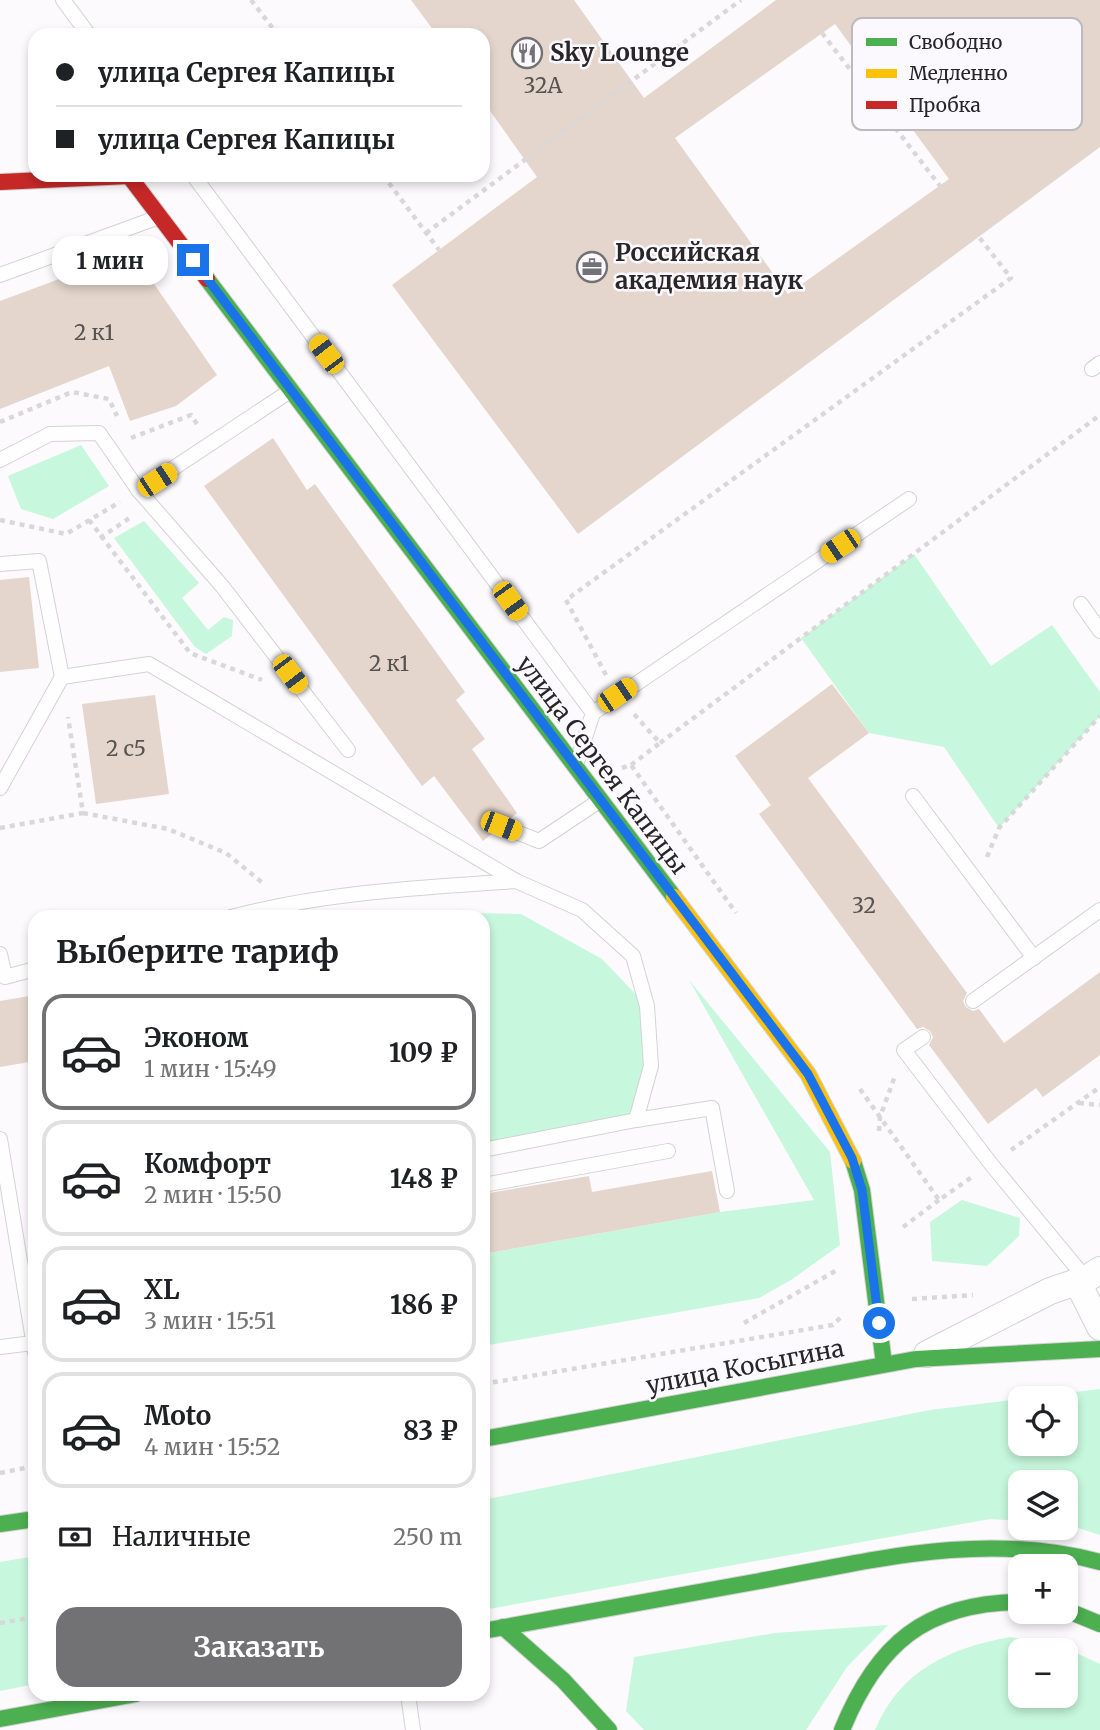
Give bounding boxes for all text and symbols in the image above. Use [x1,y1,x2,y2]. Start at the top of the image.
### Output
legend [852,18,1082,130]
text: Свободно [909,30,1002,54]
restaurant icon: Sky Lounge [510,36,544,70]
place label: Sky Lounge [550,37,689,68]
text: улица Сергея Капицы [98,56,395,89]
text: Медленно [909,61,1008,85]
house number: 32А [524,72,563,99]
text: Пробка [909,93,981,117]
text: улица Сергея Капицы [98,123,395,156]
callout: 1 мин [53,236,168,284]
place label: Российская академия наук [615,237,803,296]
route end [177,244,209,276]
text: 1 мин [76,246,144,275]
office icon: Российская академия наук [575,250,609,284]
house number: 2 к1 [74,319,114,346]
car [305,331,348,377]
car [134,460,181,500]
car [817,526,864,566]
car [490,578,531,624]
street label: улица Сергея Капицы [510,649,695,880]
house number: 2 к1 [369,650,409,677]
car [269,651,312,697]
car [594,675,641,715]
house number: 2 с5 [106,735,146,762]
car [478,809,525,843]
house number: 32 [852,892,876,919]
text: Выберите тариф [56,932,339,972]
icon: car [60,1021,123,1084]
text: Эконом [144,1021,249,1054]
text: 109 ₽ [389,1036,458,1069]
text: 1 мин · 15:49 [144,1054,277,1083]
icon: car [60,1147,123,1210]
text: Комфорт [144,1147,271,1180]
text: 148 ₽ [390,1162,458,1195]
text: 2 мин · 15:50 [144,1180,282,1209]
icon: car [60,1273,123,1336]
text: XL [144,1273,180,1306]
text: 186 ₽ [390,1288,458,1321]
text: 3 мин · 15:51 [144,1306,276,1335]
route start [863,1307,895,1339]
street label: улица Косыгина [643,1332,847,1401]
map controls [1008,1386,1078,1708]
button: locate [1008,1386,1078,1456]
icon: car [60,1399,123,1462]
text: Moto [144,1399,211,1432]
text: 83 ₽ [403,1414,458,1447]
text: 4 мин · 15:52 [144,1432,281,1461]
button: layers [1008,1470,1078,1540]
icon: cash [56,1518,94,1556]
text: Наличные [112,1520,250,1553]
text: 250 m [393,1522,462,1551]
button: + [1008,1554,1078,1624]
button: Заказать [56,1607,462,1687]
button: − [1008,1638,1078,1708]

